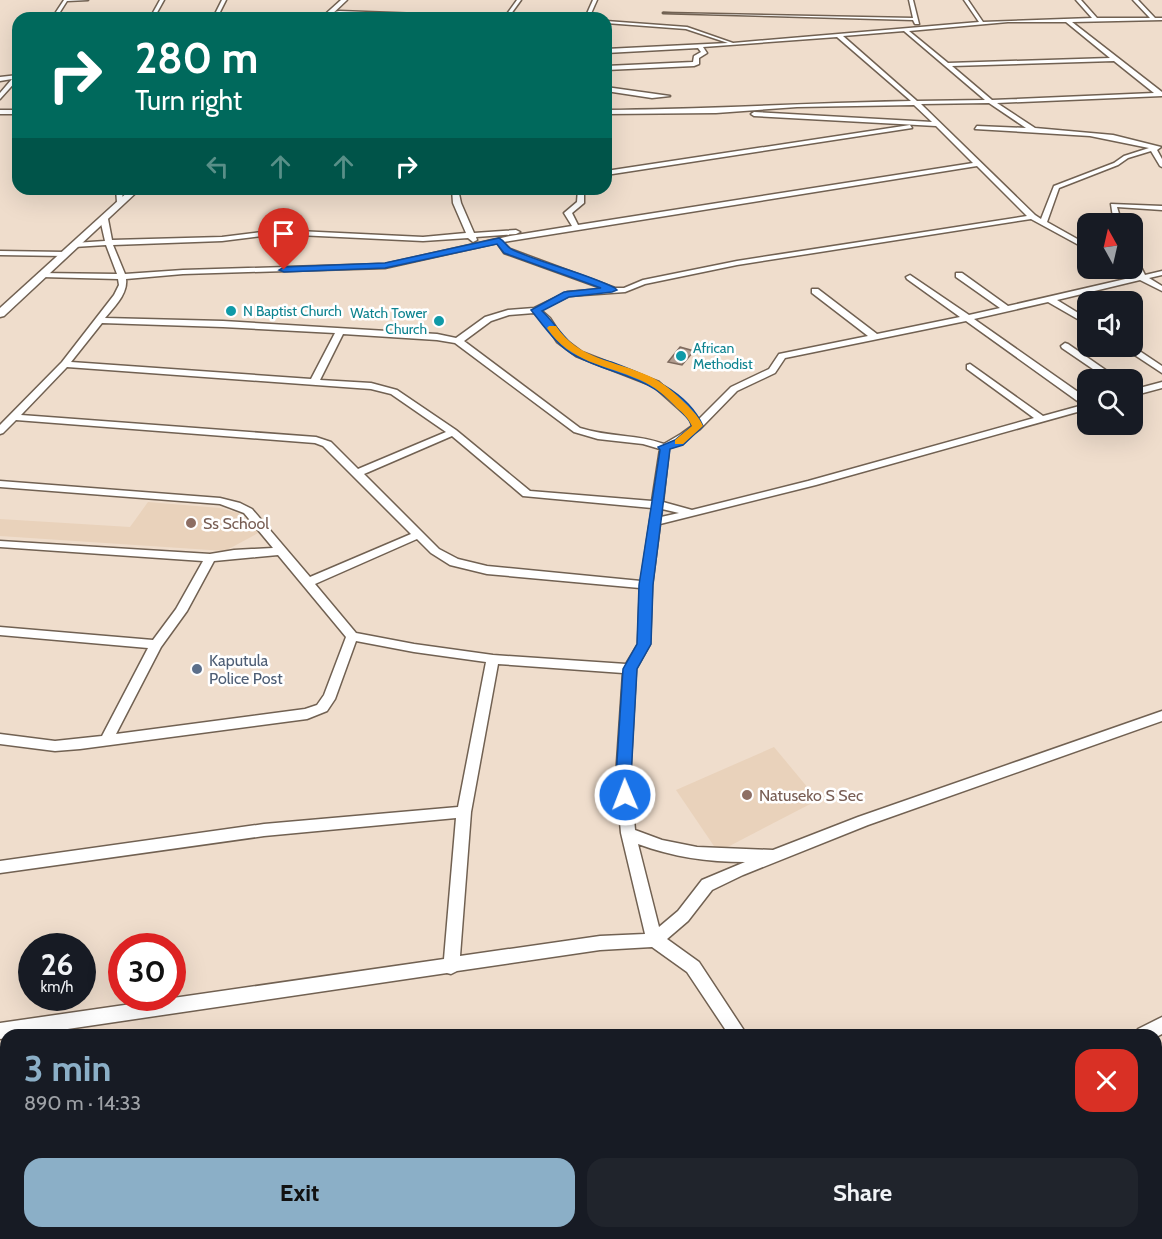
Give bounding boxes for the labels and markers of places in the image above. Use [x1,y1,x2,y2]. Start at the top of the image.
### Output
pin [258,208,309,270]
place label: N Baptist Church [243,302,342,320]
marker: N Baptist Church [224,304,238,318]
place label: Watch Tower Church [350,304,428,338]
marker: Watch Tower Church [432,314,446,328]
place label: African Methodist [693,339,753,373]
marker: African Methodist [674,349,688,363]
place label: Ss School [203,514,269,533]
marker: Ss School [184,516,198,530]
place label: Kaputula Police Post [209,651,283,688]
marker: Kaputula Police Post [190,662,204,676]
place label: Natuseko S Sec [759,786,863,805]
marker: Natuseko S Sec [740,788,754,802]

